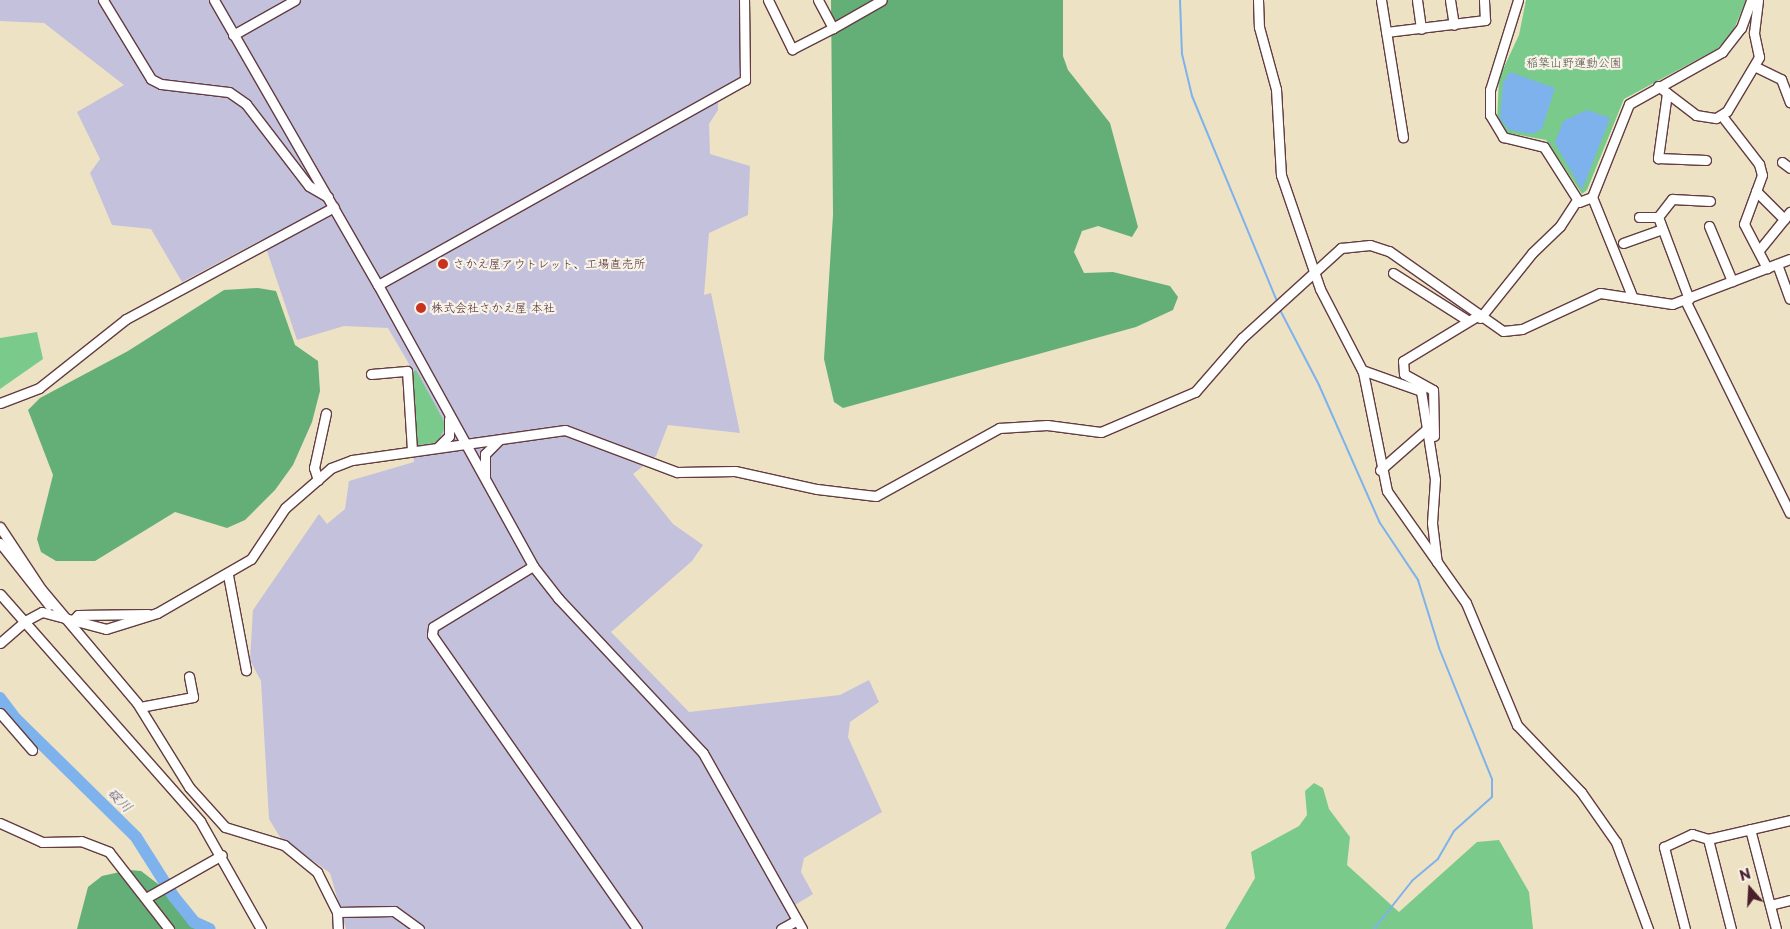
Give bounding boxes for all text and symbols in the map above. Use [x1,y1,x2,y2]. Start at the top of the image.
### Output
park label: 稲築山野運動公園 [1526,56,1622,70]
place label: さかえ屋アウトレット、工場直売所 [453,257,645,271]
marker: さかえ屋アウトレット、工場直売所 [437,258,449,270]
place label: 株式会社さかえ屋 本社 [431,301,555,315]
marker: 株式会社さかえ屋 本社 [415,302,427,314]
water label: 碇川 [104,784,136,816]
text: N [1736,863,1754,886]
north arrow [1725,864,1775,914]

